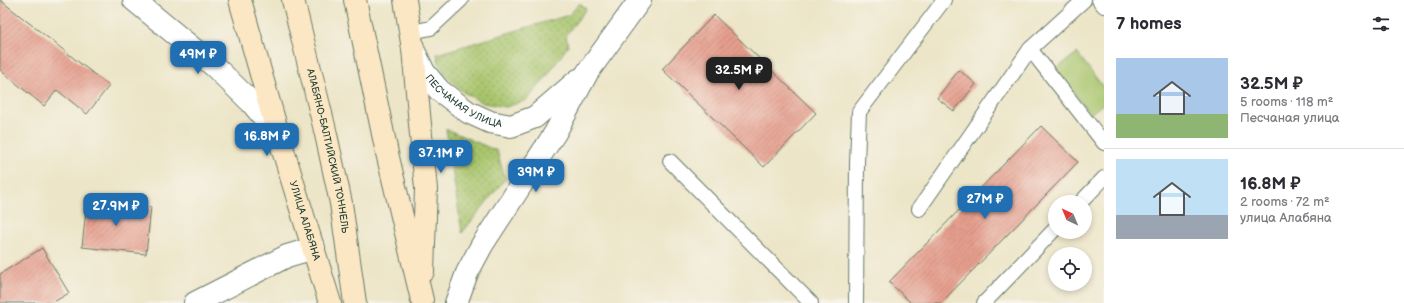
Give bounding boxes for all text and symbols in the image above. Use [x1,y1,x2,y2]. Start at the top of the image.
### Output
icon: filters [1370,13,1392,35]
text: 7 homes [1116,14,1182,34]
pin: 49M ₽ [170,41,226,75]
text: 49M ₽ [179,46,217,62]
pin: 32.5M ₽ [702,57,776,91]
text: 32.5M ₽ [715,62,763,78]
street label: АЛАБЯНО-БАЛТИЙСКИЙ ТОННЕЛЬ [304,66,351,234]
street label: ПЕСЧАНАЯ УЛИЦА [423,72,504,130]
icon: home [1148,74,1196,122]
text: 32.5M ₽ [1240,74,1303,94]
text: 5 rooms · 118 m² [1240,94,1333,110]
text: Песчаная улица [1240,110,1340,126]
pin: 16.8M ₽ [230,123,304,157]
text: 16.8M ₽ [244,128,290,144]
pin: 37.1M ₽ [404,140,478,174]
text: 37.1M ₽ [418,145,464,161]
pin: 39M ₽ [508,159,564,193]
text: 39M ₽ [517,164,555,180]
text: 16.8M ₽ [1240,174,1301,194]
icon: home [1148,175,1196,223]
street label: УЛИЦА АЛАБЯНА [287,179,323,263]
pin: 27M ₽ [957,186,1013,220]
text: 27M ₽ [967,191,1003,207]
pin: 27.9M ₽ [79,193,153,227]
text: 2 rooms · 72 m² [1240,194,1330,210]
north arrow [1048,195,1092,239]
map controls [1048,195,1092,291]
text: 27.9M ₽ [92,198,140,214]
text: улица Алабяна [1240,210,1332,226]
button: locate [1048,247,1092,291]

